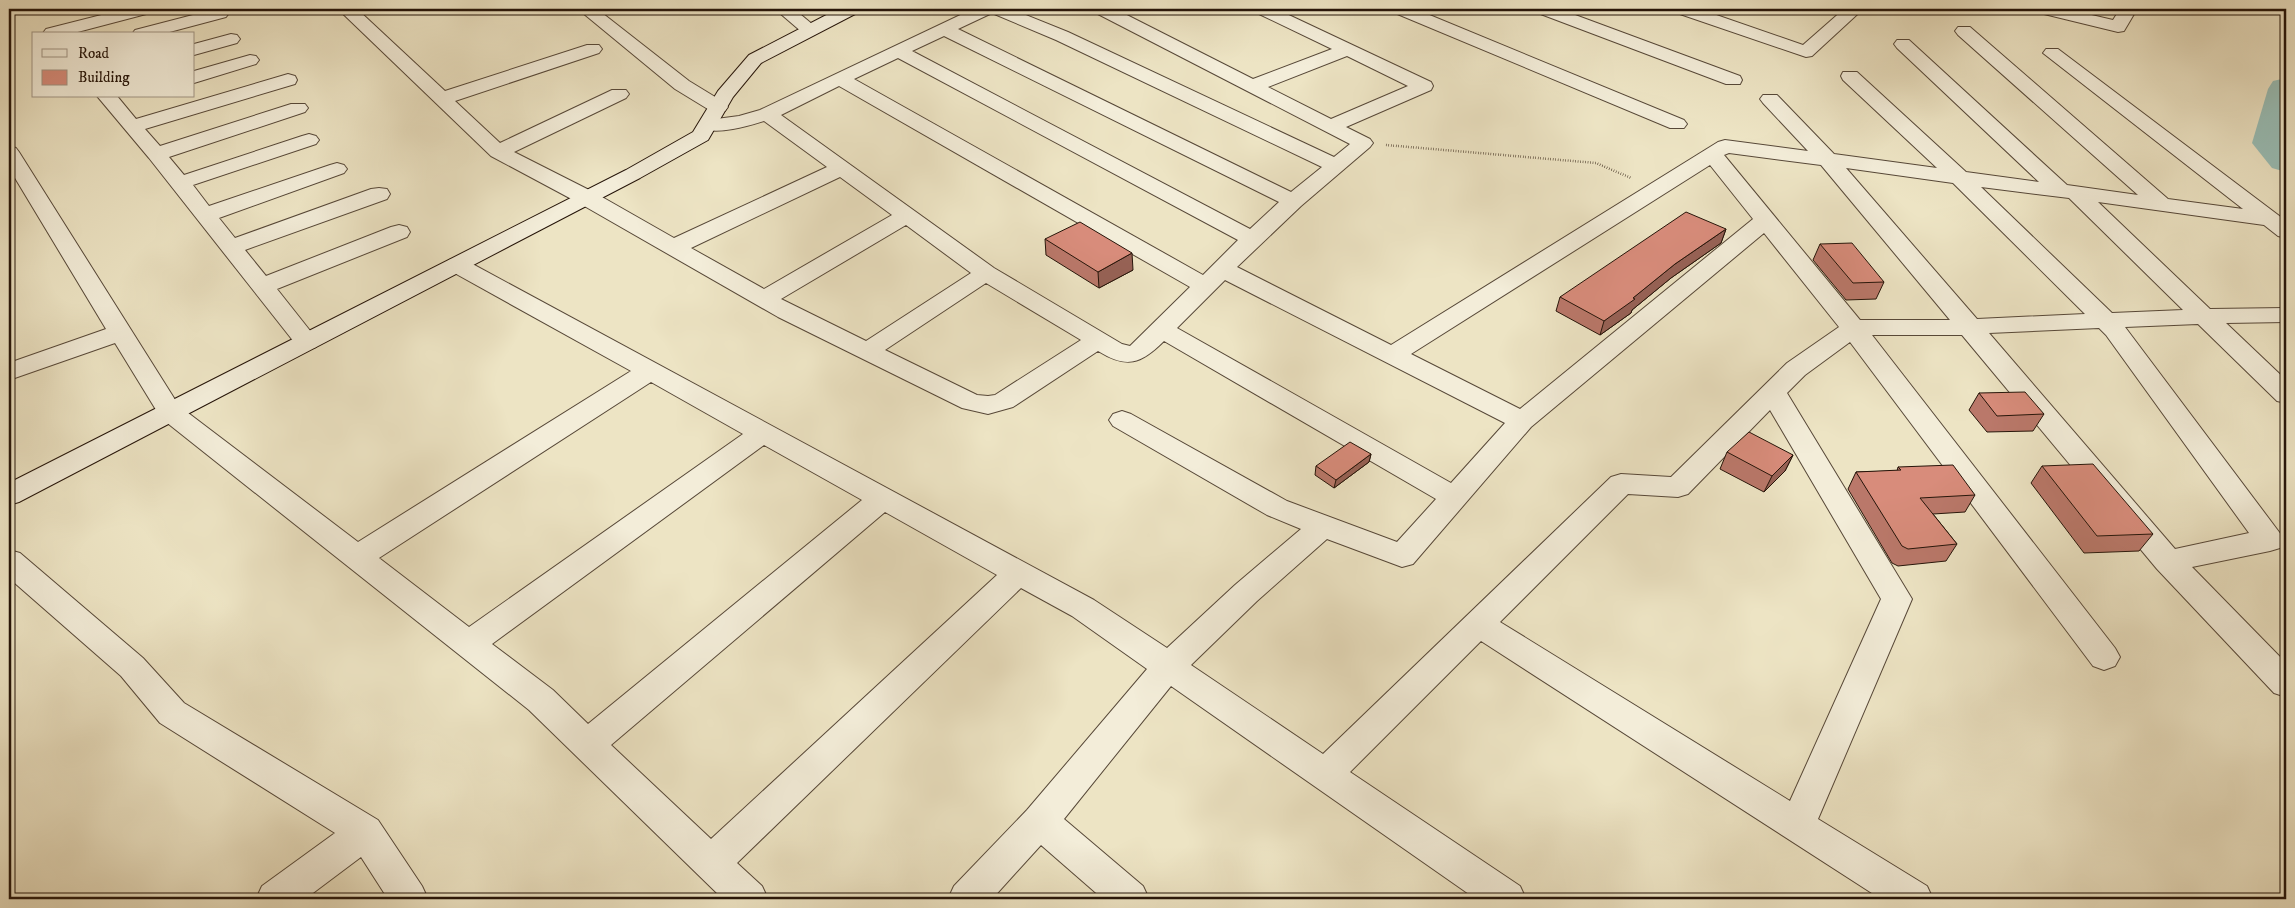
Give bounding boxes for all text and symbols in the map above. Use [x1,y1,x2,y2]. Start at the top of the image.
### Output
legend [32,32,195,98]
text: Road [78,44,110,63]
text: Building [78,68,130,87]

